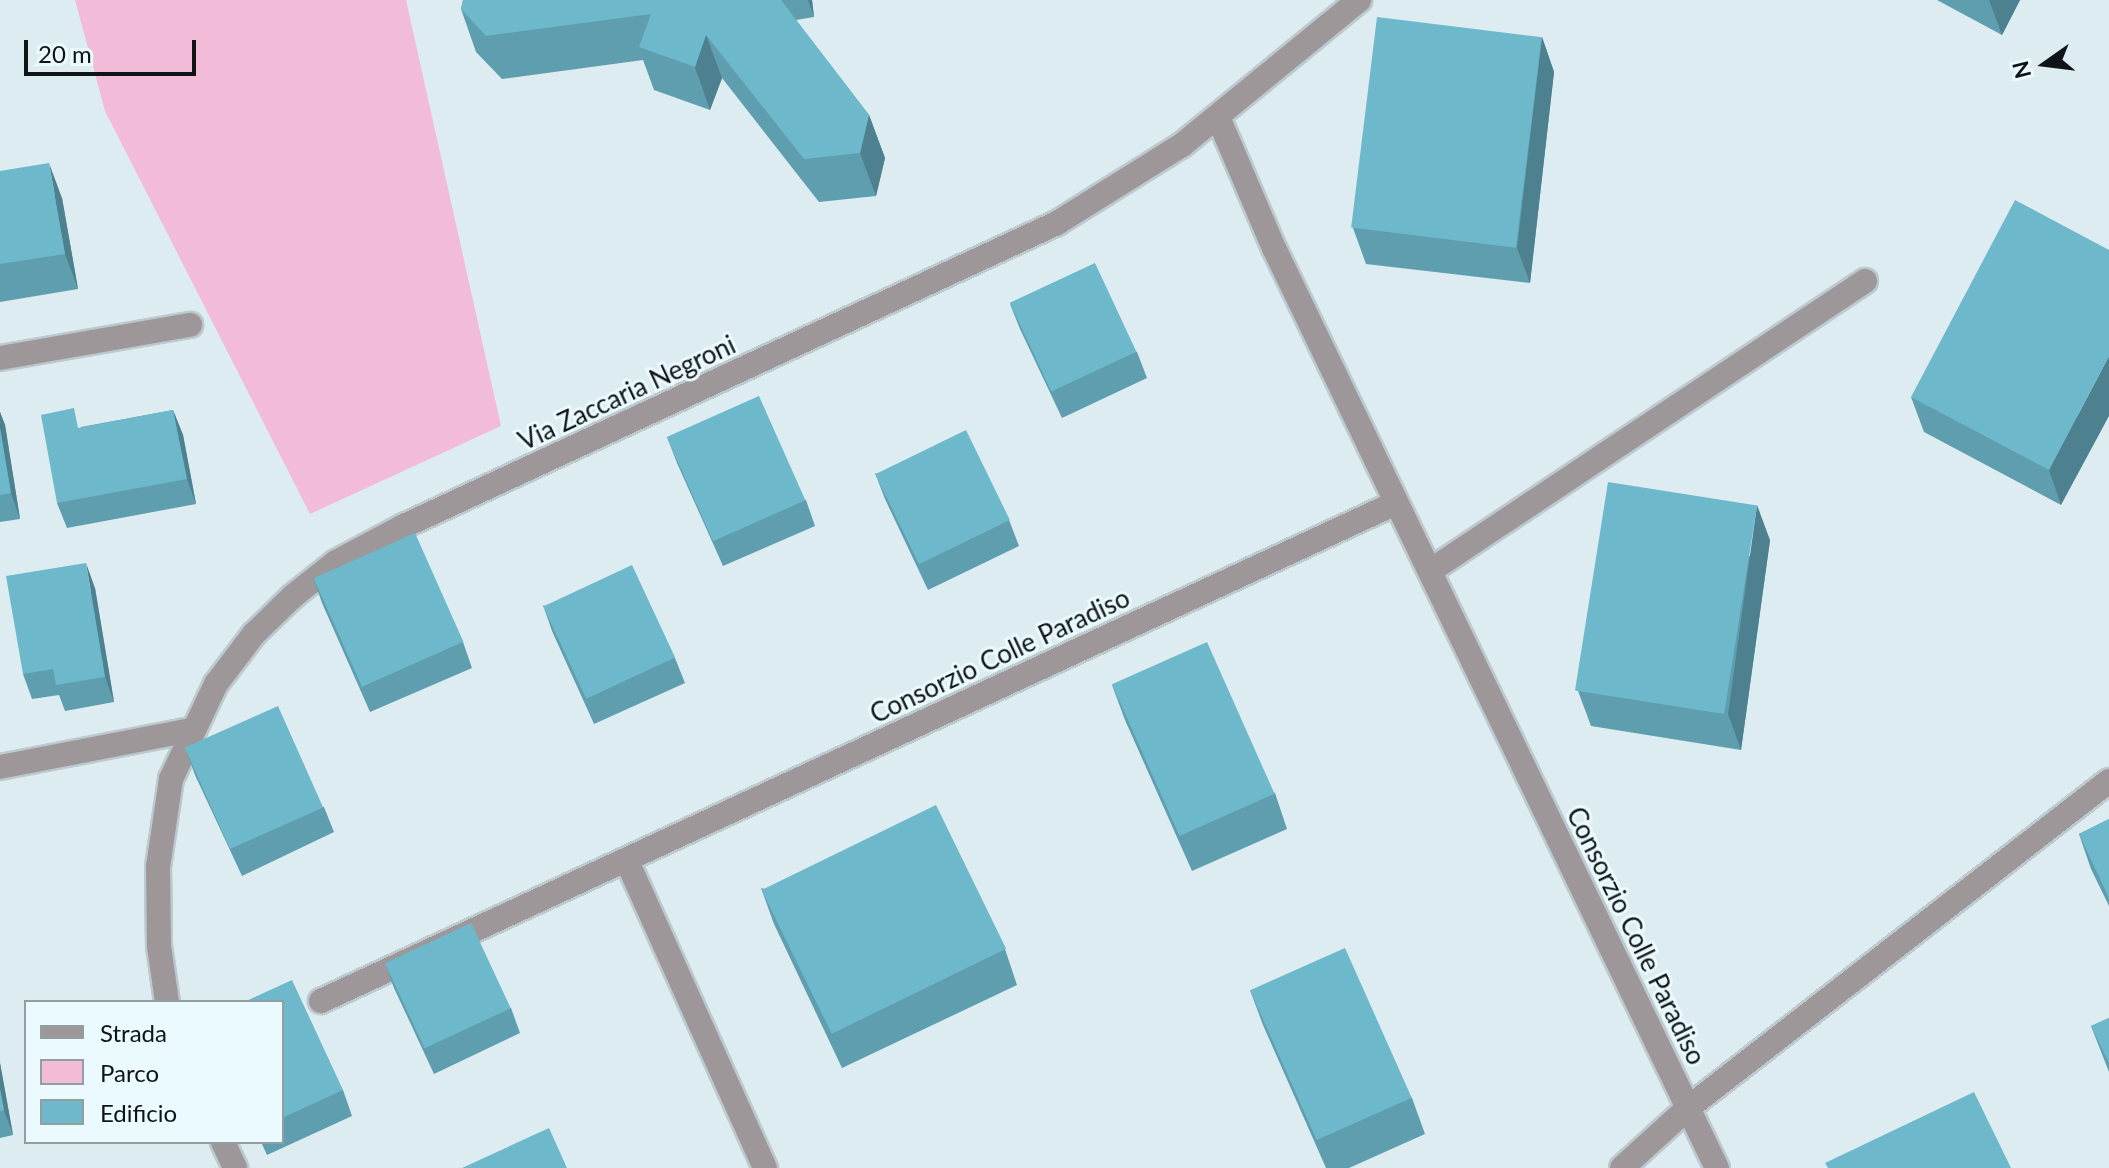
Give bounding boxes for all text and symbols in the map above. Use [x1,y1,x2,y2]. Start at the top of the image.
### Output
scale bar [28,24,200,74]
north arrow [2005,24,2085,104]
text: 20 m [38,39,92,68]
text: N [2006,58,2036,81]
street label: Via Zaccaria Negroni [514,329,740,457]
street label: Consorzio Colle Paradiso [865,582,1135,730]
street label: Consorzio Colle Paradiso [1560,802,1712,1070]
legend [24,1000,284,1144]
text: Strada [100,1018,167,1047]
text: Parco [100,1058,159,1087]
text: Edificio [100,1098,177,1127]

